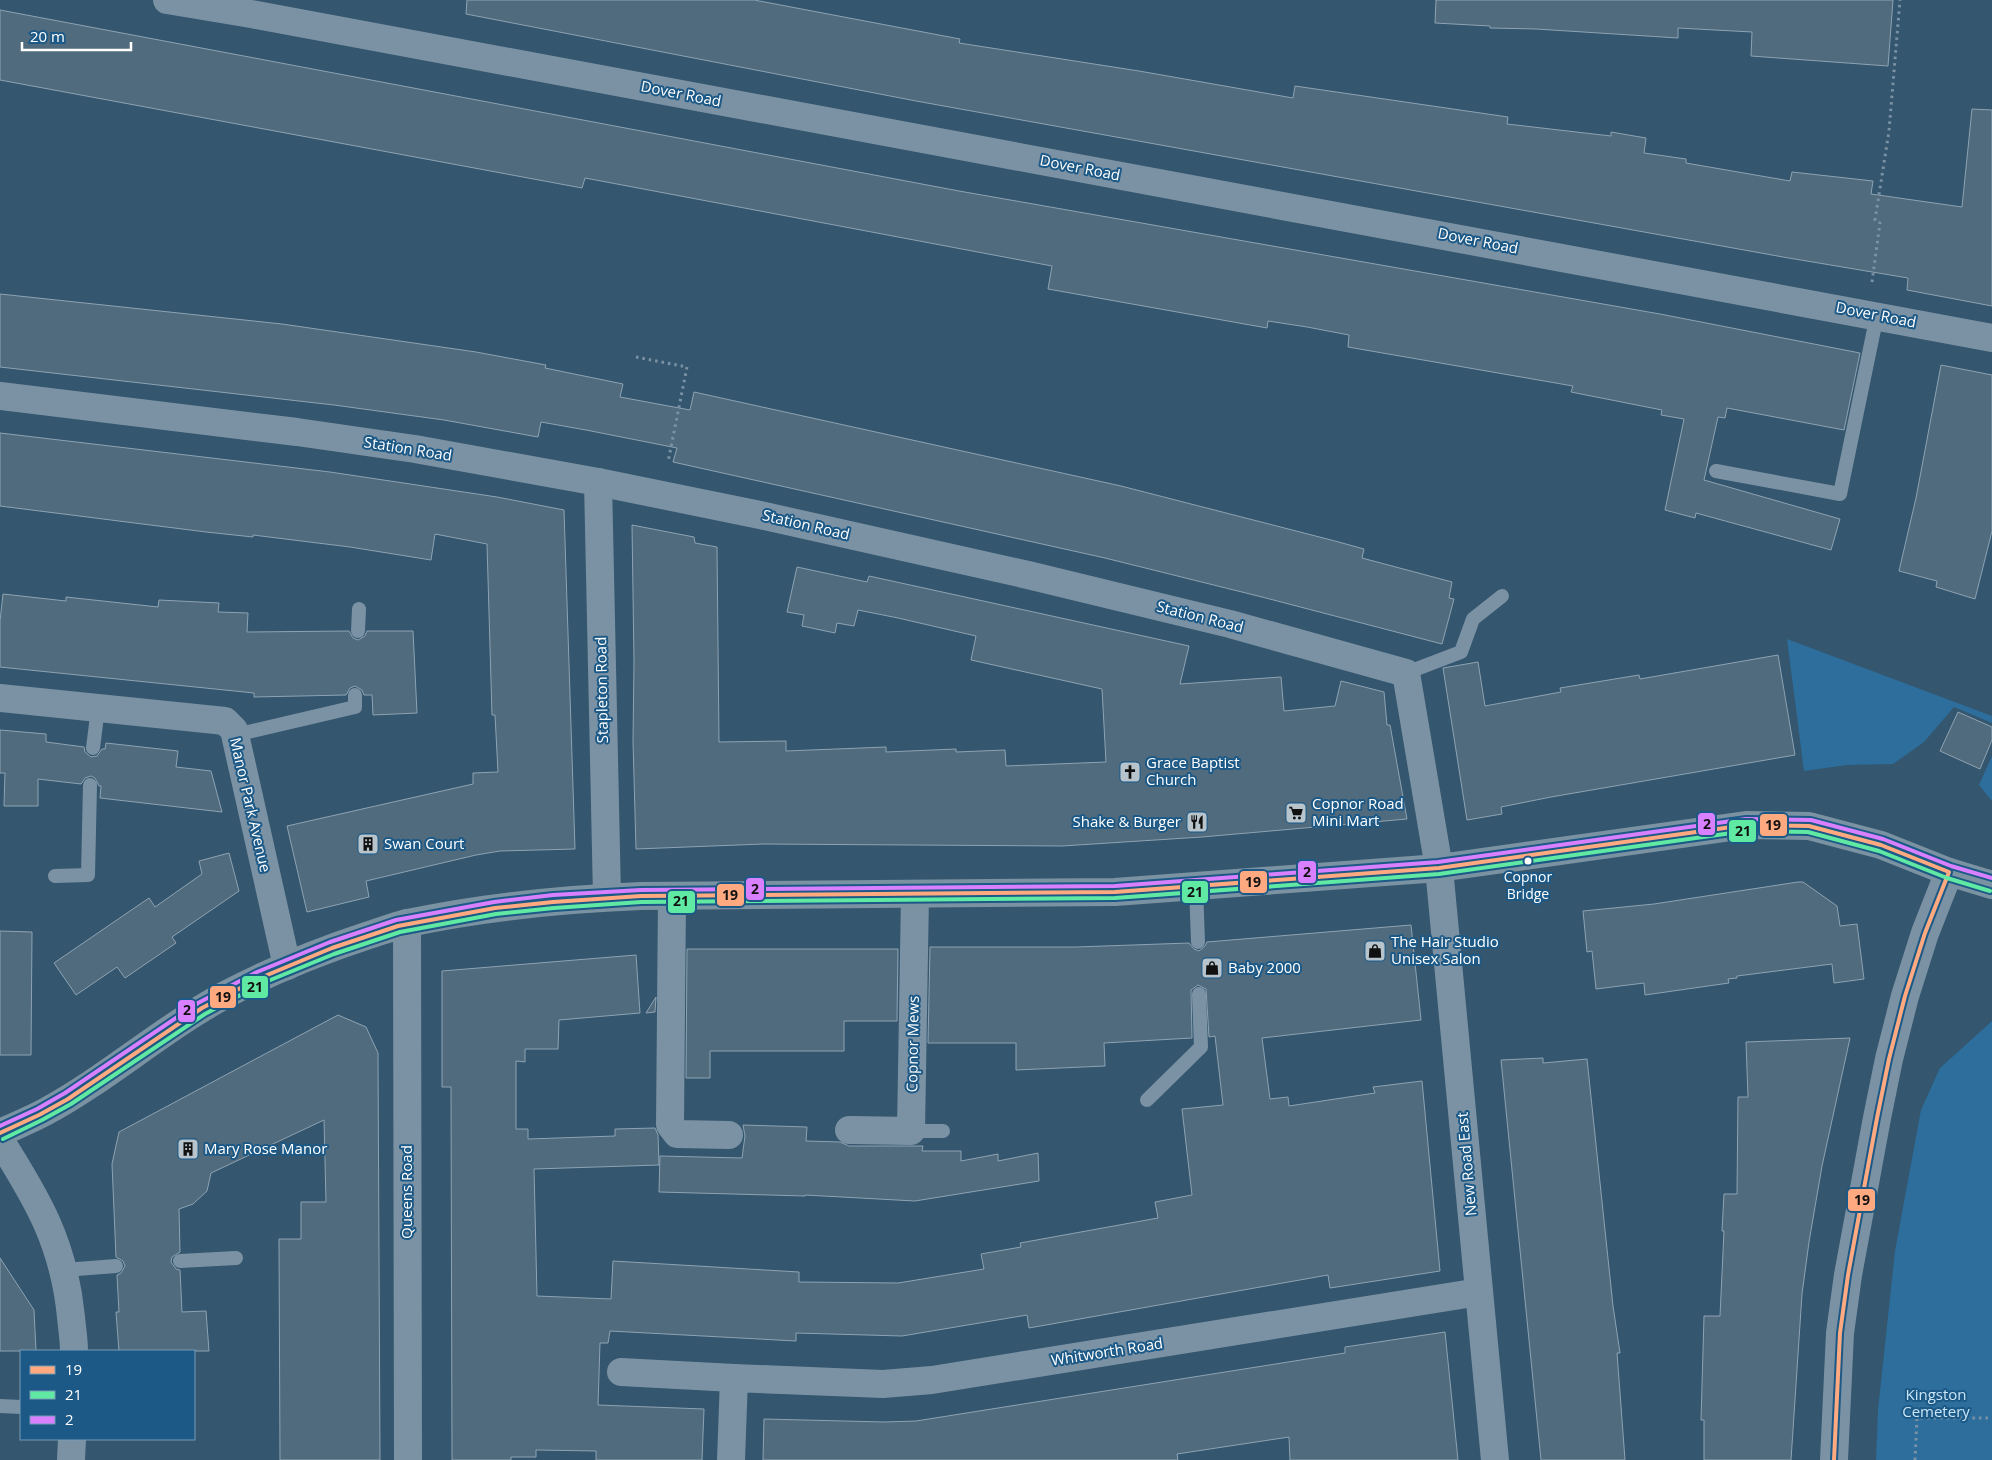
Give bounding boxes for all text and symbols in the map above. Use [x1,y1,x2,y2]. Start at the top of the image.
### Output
scale bar [22,20,131,52]
text: 20 m [30,26,65,46]
street label: Dover Road [639,75,723,111]
street label: Dover Road [1038,149,1122,185]
street label: Dover Road [1436,222,1520,258]
street label: Dover Road [1834,296,1918,332]
street label: Station Road [363,431,454,465]
street label: Station Road [761,504,852,544]
street label: Station Road [1155,596,1246,636]
street label: Stapleton Road [590,637,612,743]
street label: Manor Park Avenue [226,735,276,874]
place label: Grace Baptist Church [1146,752,1240,789]
church icon: Grace Baptist Church [1118,760,1142,784]
place label: Copnor Road Mini Mart [1312,793,1404,830]
supermarket icon: Copnor Road Mini Mart [1284,801,1308,825]
restaurant icon: Shake & Burger [1185,810,1209,834]
place label: Shake & Burger [1072,811,1181,831]
line badge: 2 [1697,812,1716,836]
line badge: 19 [1759,813,1788,837]
text: 2 [1703,814,1711,833]
text: 19 [1765,815,1781,834]
line badge: 21 [1728,819,1757,843]
text: 21 [1735,821,1751,840]
building icon: Swan Court [356,832,380,856]
place label: Swan Court [384,833,464,853]
marker: Copnor Bridge [1523,856,1533,866]
line badge: 2 [1297,860,1317,884]
text: 2 [1303,862,1311,881]
place label: Copnor Bridge [1504,867,1553,903]
line badge: 19 [1239,870,1268,894]
text: 19 [1245,872,1261,891]
line badge: 2 [745,877,765,901]
text: 2 [751,879,759,898]
line badge: 21 [1181,880,1209,904]
text: 21 [1187,882,1203,901]
line badge: 19 [716,883,745,907]
text: 19 [722,885,738,904]
line badge: 21 [667,890,696,914]
text: 21 [673,891,689,910]
place label: The Hair Studio Unisex Salon [1391,931,1499,968]
shop icon: The Hair Studio Unisex Salon [1363,939,1387,963]
shop icon: Baby 2000 [1200,956,1224,980]
place label: Baby 2000 [1228,957,1301,977]
line badge: 21 [241,975,269,999]
text: 21 [247,977,263,996]
line badge: 19 [209,985,237,1009]
text: 19 [215,987,231,1006]
street label: Copnor Mews [901,996,923,1092]
line badge: 2 [177,999,196,1023]
text: 2 [183,1000,191,1019]
street label: New Road East [1452,1111,1481,1217]
building icon: Mary Rose Manor [176,1137,200,1161]
place label: Mary Rose Manor [204,1138,327,1158]
street label: Queens Road [396,1145,416,1239]
line badge: 19 [1847,1188,1876,1212]
text: 19 [1854,1190,1870,1209]
street label: Whitworth Road [1049,1332,1164,1370]
legend [20,1350,195,1440]
text: 19 [65,1359,82,1379]
text: 21 [65,1384,82,1404]
park label: Kingston Cemetery [1902,1384,1970,1421]
text: 2 [65,1409,74,1429]

